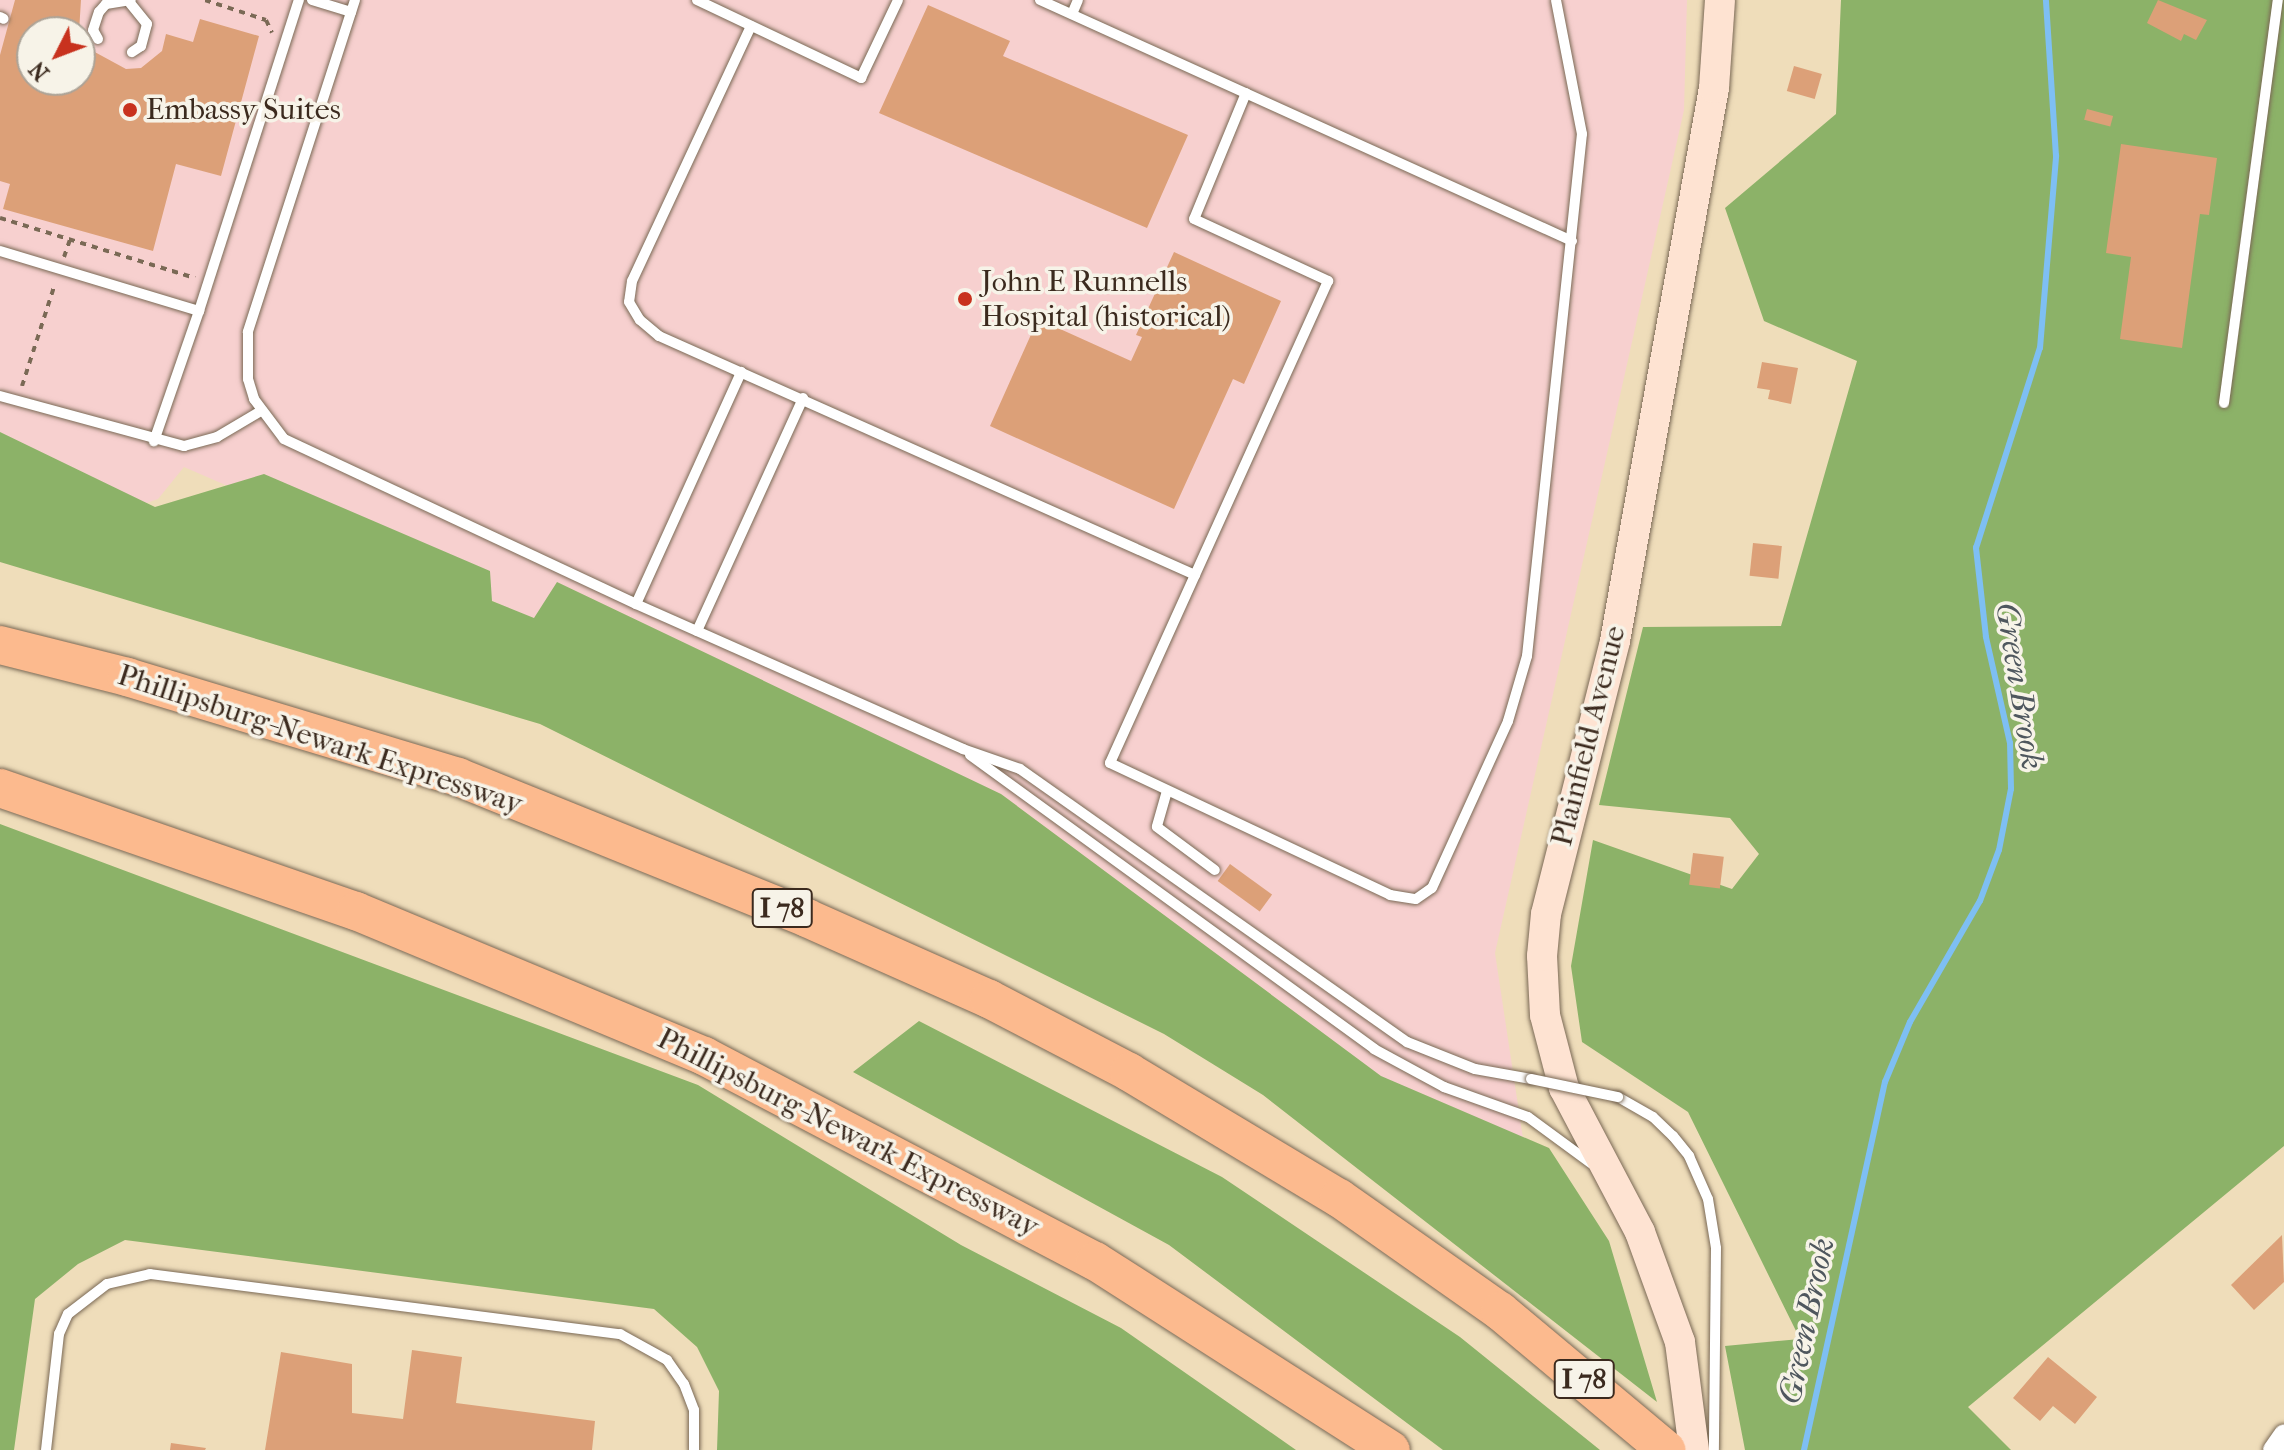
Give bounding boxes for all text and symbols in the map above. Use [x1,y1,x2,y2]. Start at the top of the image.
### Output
north arrow [16,16,96,96]
text: N [24,56,55,86]
place label: Embassy Suites [146,92,341,128]
marker: Embassy Suites [121,101,139,119]
place label: John E Runnells Hospital (historical) [981,264,1231,334]
marker: John E Runnells Hospital (historical) [956,290,974,308]
water label: Green Brook [1987,600,2051,772]
street label: Plainfield Avenue [1544,622,1634,850]
street label: Phillipsburg-Newark Expressway [113,657,527,823]
road number: I 78 [750,884,814,932]
street label: Phillipsburg-Newark Expressway [651,1021,1045,1245]
water label: Green Brook [1771,1235,1843,1407]
road number: I 78 [1552,1355,1616,1403]

